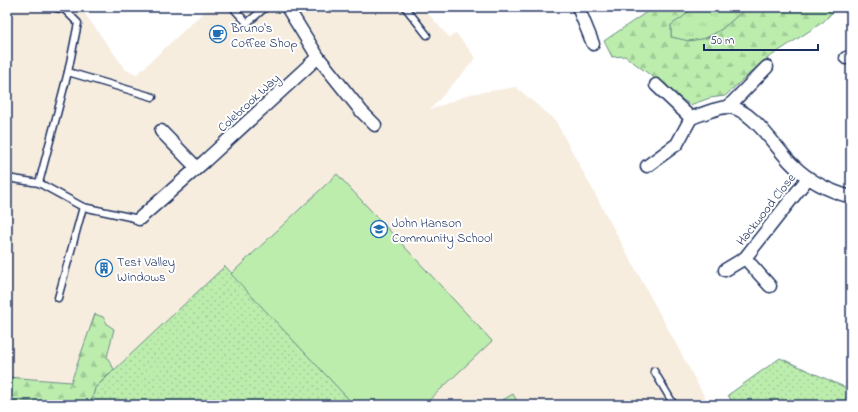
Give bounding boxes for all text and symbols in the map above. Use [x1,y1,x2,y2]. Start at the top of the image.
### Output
place label: Bruno's Coffee Shop [230,19,297,53]
cafe icon: Bruno's Coffee Shop [208,24,228,44]
scale bar [704,26,818,52]
text: 50 m [710,32,734,50]
street label: Colebrook Way [214,69,285,138]
street label: Hackwood Close [732,170,801,250]
place label: John Hanson Community School [392,214,493,249]
school or university icon: John Hanson Community School [369,219,389,239]
place label: Test Valley Windows [117,253,175,287]
building icon: Test Valley Windows [94,258,114,278]

